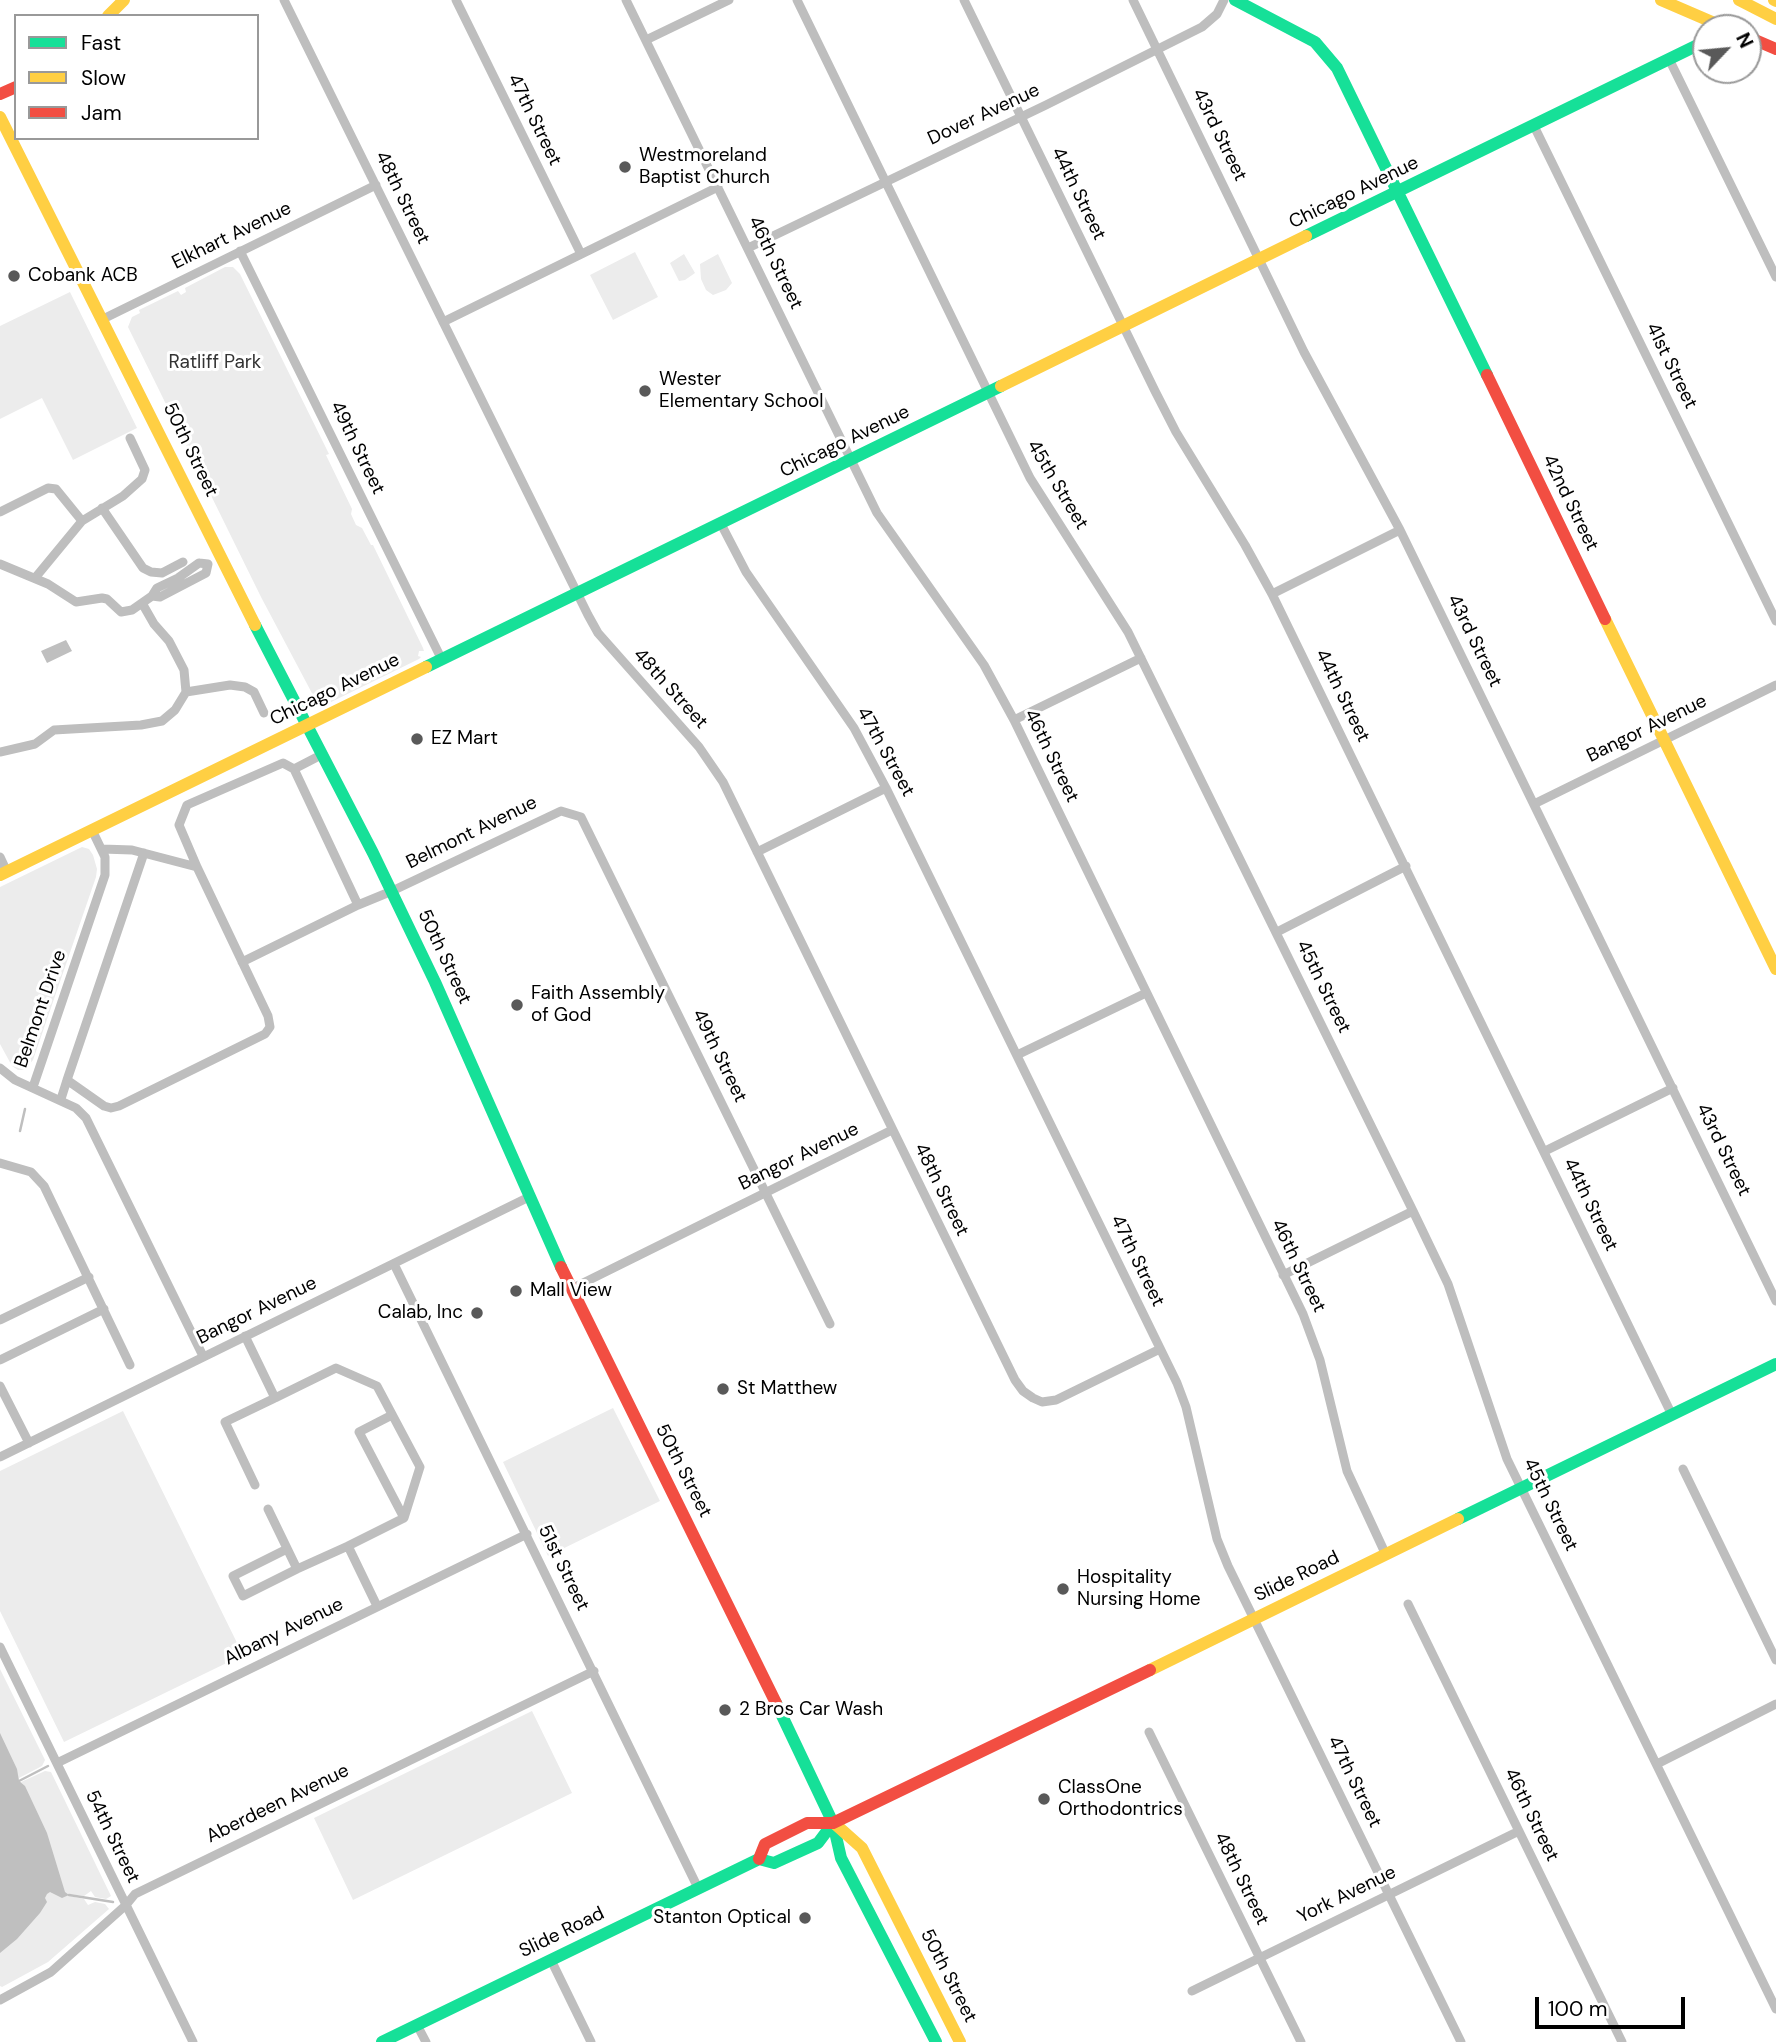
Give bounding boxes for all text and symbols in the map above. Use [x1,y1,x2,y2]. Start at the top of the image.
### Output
legend [14,14,259,140]
north arrow [1692,14,1762,84]
text: Fast [81,29,121,57]
text: N [1730,29,1759,52]
text: Slow [81,64,126,92]
street label: 47th Street [502,71,566,169]
street label: Dover Avenue [924,79,1044,151]
street label: 43rd Street [1187,85,1251,185]
text: Jam [81,99,122,127]
street label: 44th Street [1046,144,1110,244]
place label: Westmoreland Baptist Church [639,145,770,189]
street label: 48th Street [370,148,434,248]
street label: Chicago Avenue [1285,152,1423,234]
marker: Westmoreland Baptist Church [617,159,633,175]
street label: Elkhart Avenue [169,197,295,275]
street label: 46th Street [743,213,807,313]
place label: Cobank ACB [28,265,138,287]
marker: Cobank ACB [6,268,22,284]
street label: 41st Street [1640,319,1702,413]
park label: Ratliff Park [169,352,261,374]
place label: Wester Elementary School [659,369,823,413]
marker: Wester Elementary School [637,383,653,399]
street label: 49th Street [325,398,389,498]
street label: 50th Street [157,399,223,501]
street label: Chicago Avenue [776,401,914,483]
street label: 45th Street [1021,436,1093,534]
street label: 42nd Street [1537,451,1603,555]
street label: 43rd Street [1442,591,1506,691]
street label: 48th Street [628,644,712,734]
street label: 44th Street [1310,646,1374,746]
street label: Chicago Avenue [266,649,404,731]
street label: Bangor Avenue [1583,690,1711,768]
street label: 47th Street [851,703,919,801]
street label: 46th Street [1019,706,1083,806]
place label: EZ Mart [431,728,498,750]
marker: EZ Mart [409,731,425,747]
street label: Belmont Avenue [403,791,541,875]
street label: 50th Street [412,906,476,1008]
street label: 45th Street [1291,937,1355,1037]
street label: Belmont Drive [10,947,72,1071]
place label: Faith Assembly of God [531,983,665,1027]
marker: Faith Assembly of God [509,997,525,1013]
street label: 49th Street [687,1006,751,1106]
street label: 43rd Street [1691,1100,1755,1200]
street label: Bangor Avenue [735,1118,863,1196]
street label: 48th Street [909,1140,973,1240]
street label: 44th Street [1558,1155,1622,1255]
street label: 47th Street [1105,1212,1169,1310]
street label: 46th Street [1266,1216,1330,1316]
street label: Bangor Avenue [193,1272,321,1350]
place label: Mall View [530,1280,612,1302]
marker: Mall View [508,1283,524,1299]
place label: Calab, Inc [378,1302,463,1324]
marker: Calab, Inc [469,1305,485,1321]
place label: St Matthew [737,1378,837,1400]
marker: St Matthew [715,1381,731,1397]
street label: 50th Street [650,1420,716,1522]
street label: 45th Street [1518,1455,1582,1555]
street label: 51st Street [532,1521,594,1615]
street label: Slide Road [1251,1547,1343,1607]
place label: Hospitality Nursing Home [1077,1567,1201,1611]
marker: Hospitality Nursing Home [1055,1581,1071,1597]
street label: Albany Avenue [221,1593,347,1671]
place label: 2 Bros Car Wash [739,1699,883,1721]
marker: 2 Bros Car Wash [717,1702,733,1718]
street label: 47th Street [1322,1733,1386,1831]
street label: Aberdeen Avenue [203,1760,353,1848]
street label: 46th Street [1499,1765,1563,1865]
place label: ClassOne Orthodontrics [1058,1777,1183,1821]
street label: 54th Street [80,1787,144,1887]
marker: ClassOne Orthodontrics [1036,1791,1052,1807]
street label: 48th Street [1209,1829,1273,1929]
street label: York Avenue [1294,1861,1400,1929]
street label: Slide Road [516,1903,608,1963]
place label: Stanton Optical [653,1907,791,1929]
marker: Stanton Optical [797,1910,813,1926]
street label: 50th Street [915,1925,981,2027]
scale bar [1538,1982,1688,2026]
text: 100 m [1548,1995,1608,2023]

